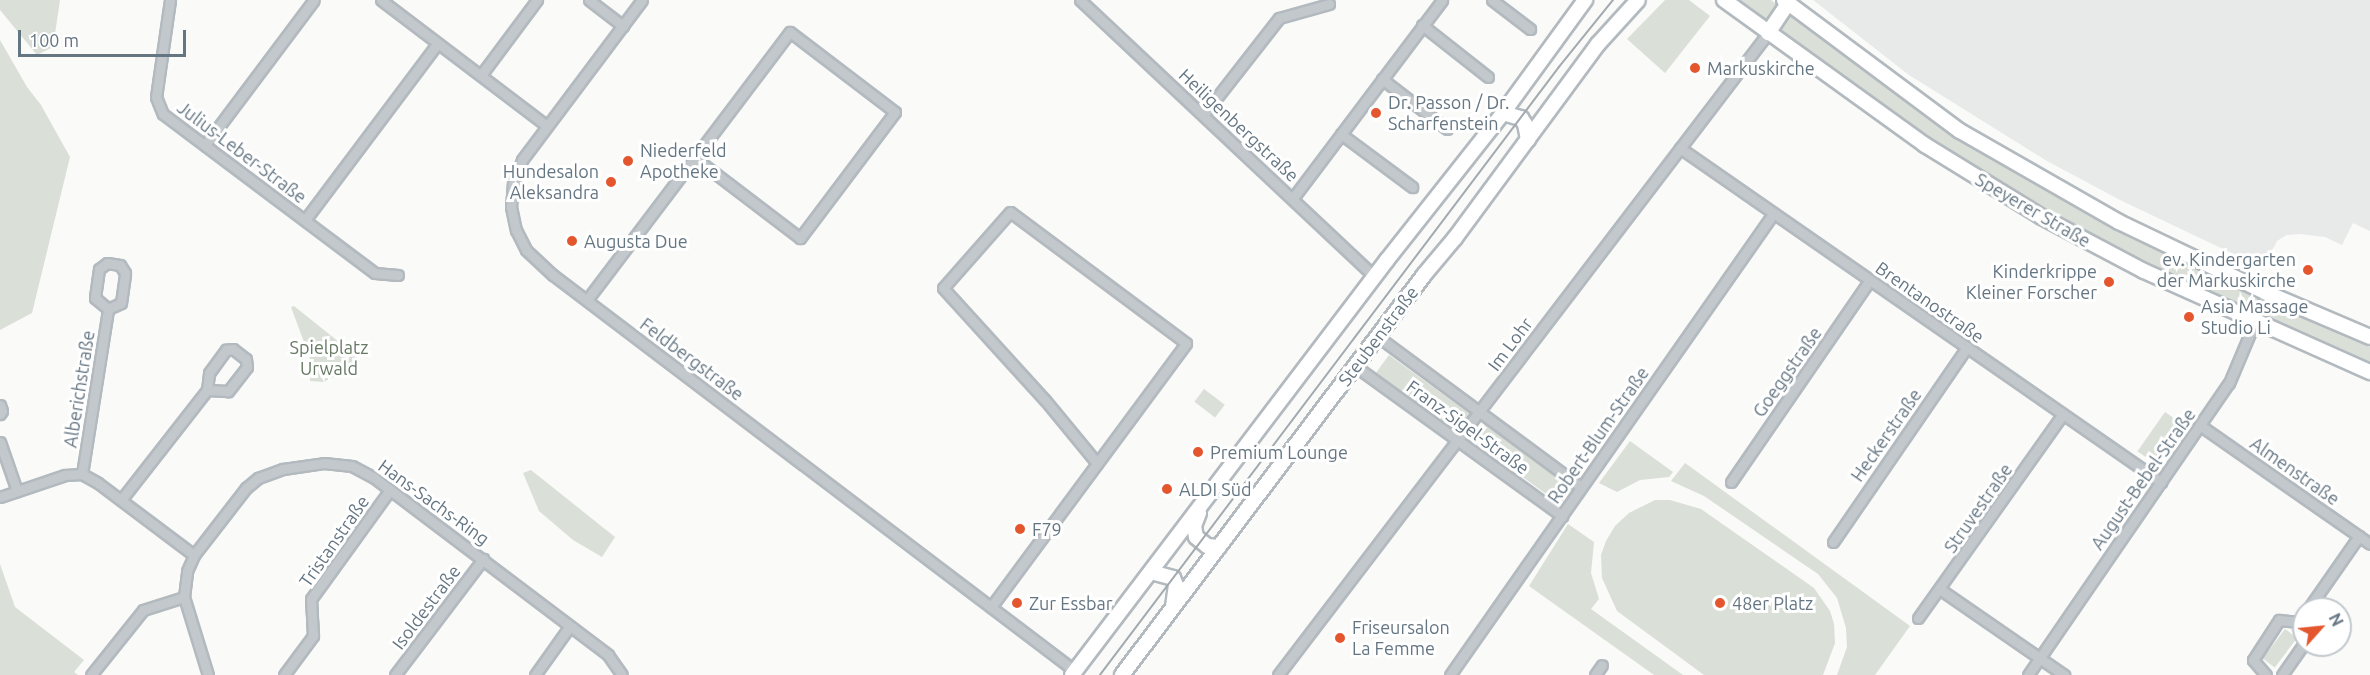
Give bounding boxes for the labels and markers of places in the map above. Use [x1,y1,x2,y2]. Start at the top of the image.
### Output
place label: Markuskirche [1707,57,1815,79]
marker: Markuskirche [1688,61,1702,75]
place label: Dr. Passon / Dr. Scharfenstein [1388,92,1510,134]
marker: Dr. Passon / Dr. Scharfenstein [1369,106,1383,120]
place label: Niederfeld Apotheke [640,140,726,182]
marker: Niederfeld Apotheke [621,154,635,168]
place label: Hundesalon Aleksandra [503,161,599,204]
marker: Hundesalon Aleksandra [604,175,618,189]
place label: Augusta Due [584,230,688,252]
marker: Augusta Due [565,234,579,248]
place label: ev. Kindergarten der Markuskirche [2157,249,2296,292]
place label: Kinderkrippe Kleiner Forscher [1966,261,2097,304]
marker: ev. Kindergarten der Markuskirche [2301,263,2315,277]
marker: Kinderkrippe Kleiner Forscher [2102,275,2116,289]
place label: Asia Massage Studio Li [2201,296,2309,338]
marker: Asia Massage Studio Li [2182,310,2196,324]
place label: Premium Lounge [1210,441,1348,463]
marker: Premium Lounge [1191,445,1205,459]
place label: ALDI Süd [1179,478,1252,500]
marker: ALDI Süd [1160,482,1174,496]
place label: F79 [1032,518,1062,540]
marker: F79 [1013,522,1027,536]
place label: Zur Essbar [1029,592,1113,614]
place label: 48er Platz [1732,592,1813,614]
marker: Zur Essbar [1010,596,1024,610]
marker: 48er Platz [1713,596,1727,610]
place label: Friseursalon La Femme [1352,617,1450,660]
marker: Friseursalon La Femme [1333,631,1347,645]

